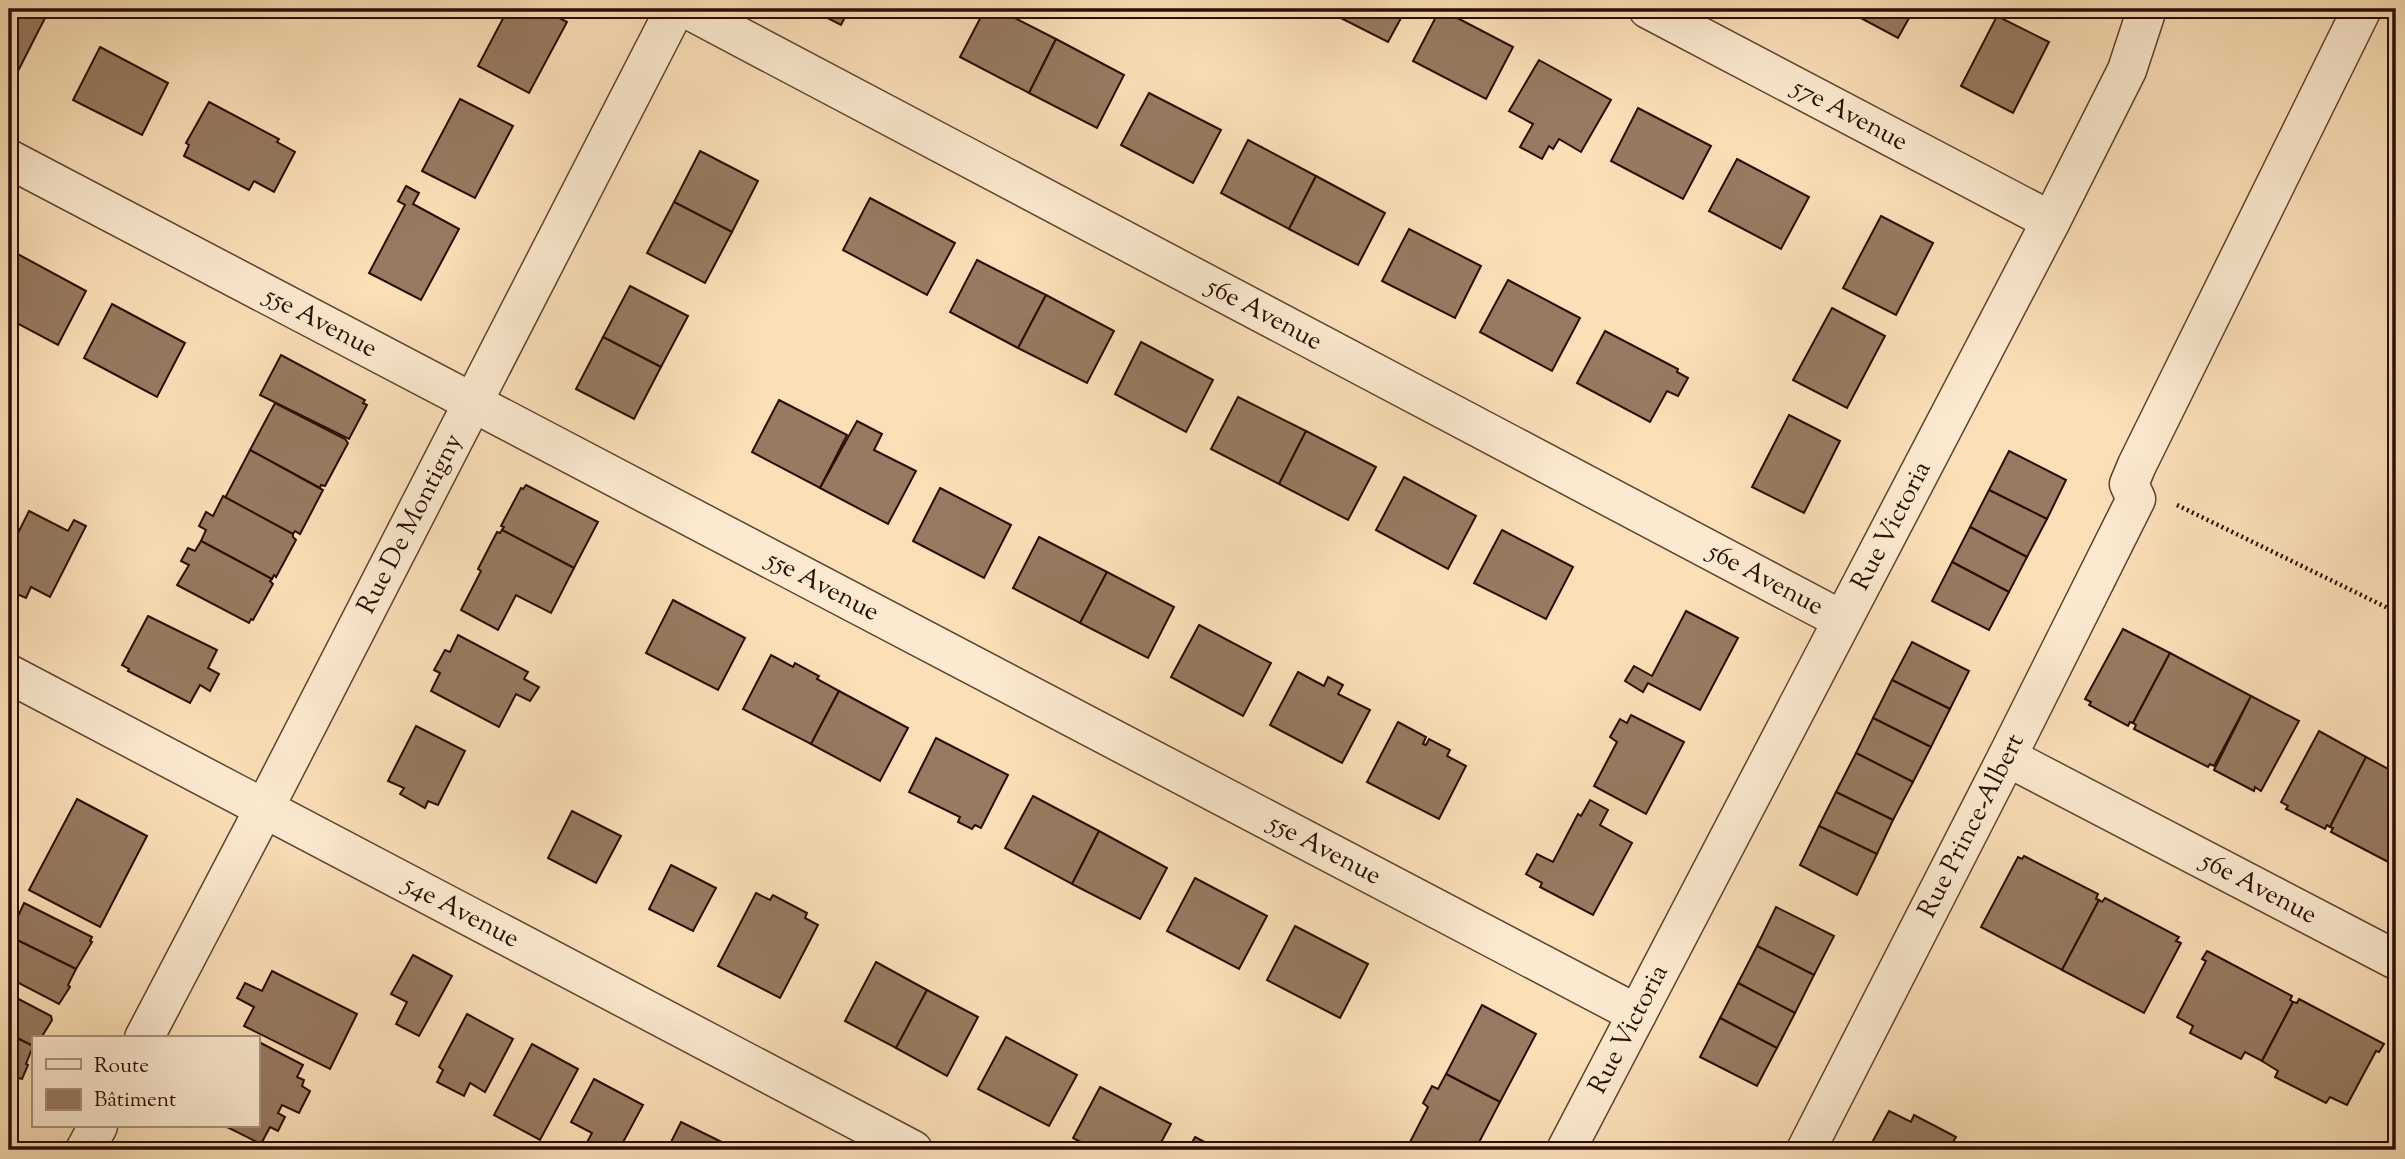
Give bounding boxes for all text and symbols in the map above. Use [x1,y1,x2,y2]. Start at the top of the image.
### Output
street label: 57e Avenue [1784,69,1914,161]
street label: 56e Avenue [1198,267,1329,360]
street label: 55e Avenue [256,277,384,368]
street label: Rue De Montigny [349,427,472,621]
street label: Rue Victoria [1843,455,1941,597]
street label: 56e Avenue [1699,533,1830,625]
street label: 55e Avenue [758,540,886,631]
street label: Rue Prince-Albert [1909,727,2034,924]
street label: 55e Avenue [1260,804,1387,895]
street label: 56e Avenue [2192,842,2323,934]
street label: 54e Avenue [395,865,526,958]
street label: Rue Victoria [1580,958,1678,1101]
legend [32,1036,259,1128]
text: Route [94,1052,149,1082]
text: Bâtiment [94,1086,176,1116]

